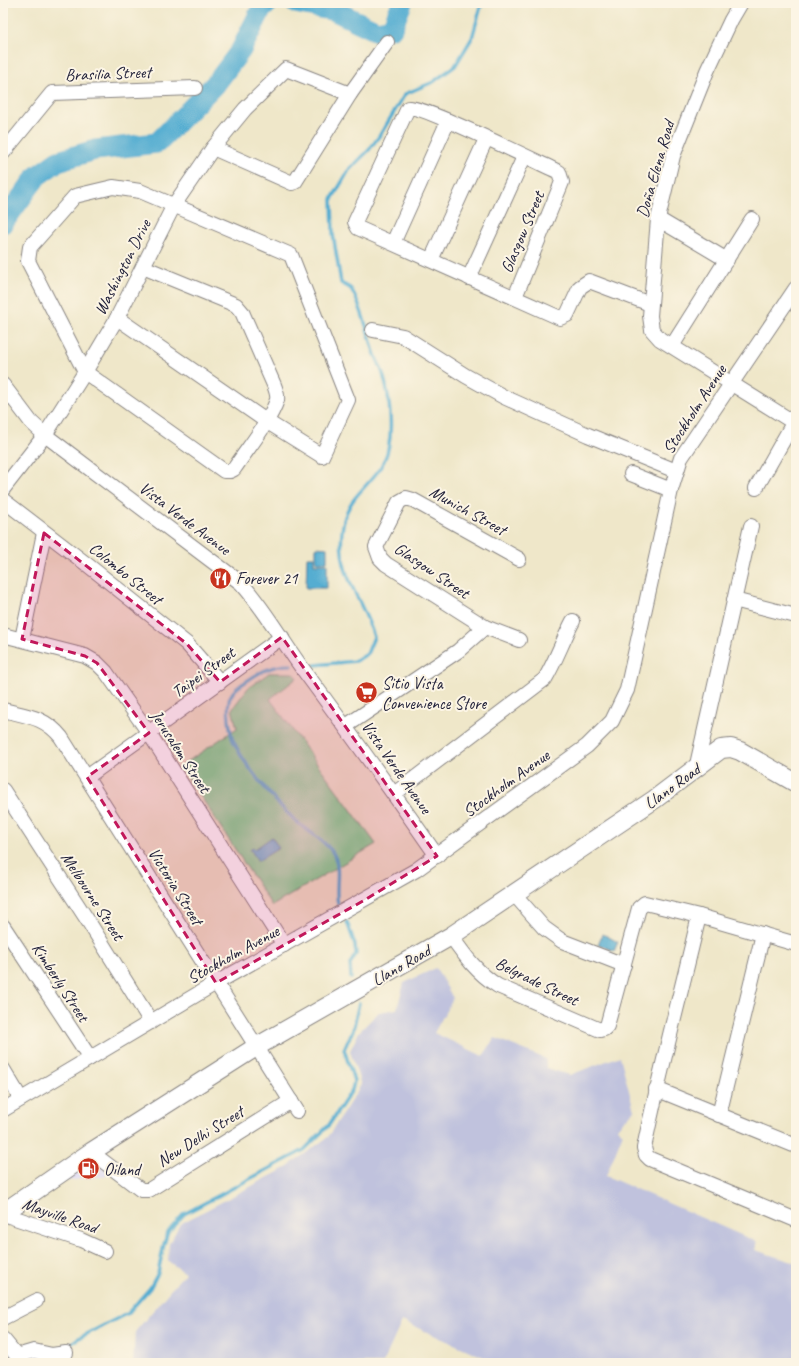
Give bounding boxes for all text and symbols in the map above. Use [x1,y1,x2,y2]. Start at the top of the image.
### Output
street label: Brasilia Street [65,61,154,85]
street label: Doña Elena Road [632,116,680,220]
street label: Glasgow Street [496,186,550,276]
street label: Washington Drive [89,215,156,318]
street label: Stockholm Avenue [658,360,732,458]
street label: Vista Verde Avenue [135,477,236,560]
street label: Munich Street [426,481,512,541]
street label: Colombo Street [85,538,168,611]
street label: Glasgow Street [390,538,475,605]
restaurant icon: Forever 21 [208,565,234,591]
place label: Forever 21 [236,568,299,589]
street label: Taipei Street [168,641,241,702]
place label: Sitio Vista Convenience Store [382,673,487,714]
supermarket icon: Sitio Vista Convenience Store [353,680,379,706]
street label: Jerusalem Street [146,705,216,799]
street label: Vista Verde Avenue [357,717,437,819]
street label: Stockholm Avenue [459,744,555,822]
street label: Llano Road [640,758,706,814]
street label: Victoria Street [144,844,209,931]
street label: Melbourne Street [56,848,130,946]
street label: Stockholm Avenue [184,920,284,988]
street label: Kimberly Street [27,939,95,1028]
street label: Llano Road [368,939,436,991]
street label: Belgrade Street [492,952,584,1012]
street label: New Delhi Street [153,1100,250,1171]
fuel station icon: Oiland [75,1156,101,1182]
place label: Oiland [104,1159,142,1180]
street label: Mayville Road [20,1193,103,1239]

